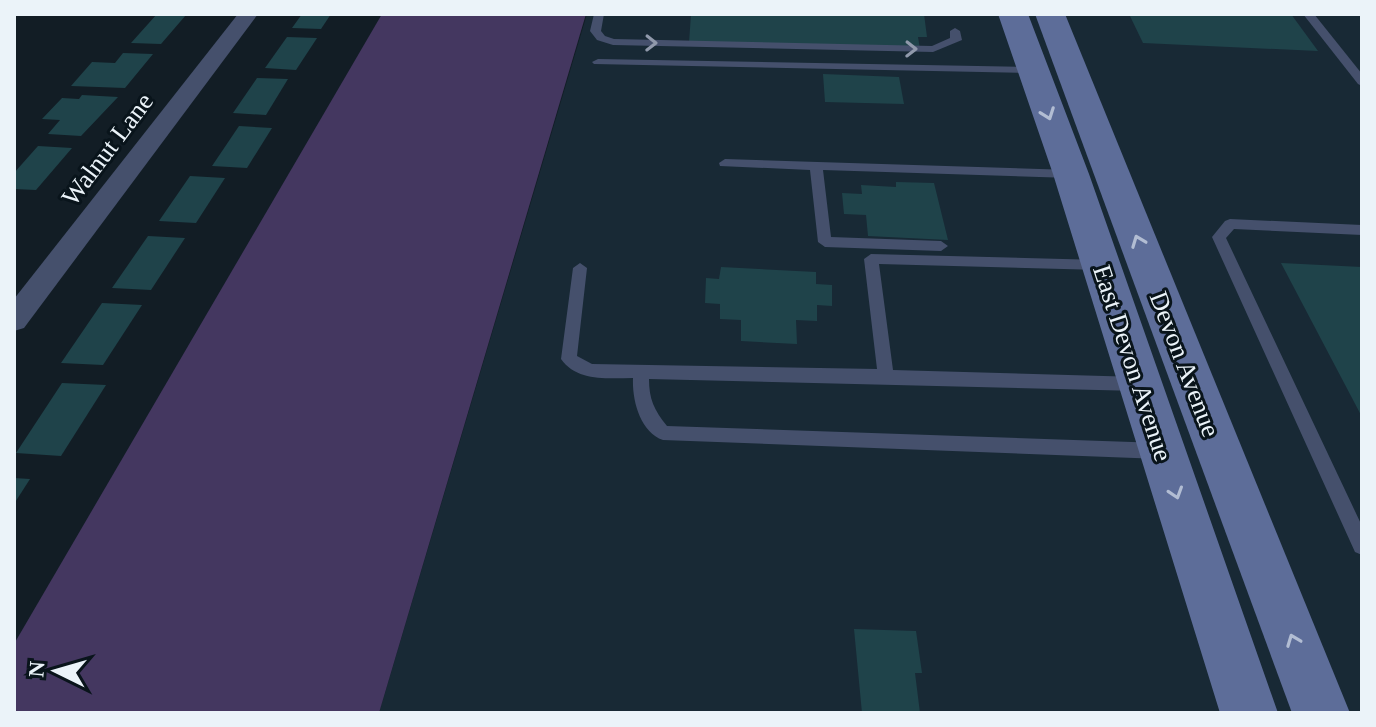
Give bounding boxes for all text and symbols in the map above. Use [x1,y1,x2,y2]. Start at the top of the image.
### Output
one-way arrow [645,34,658,52]
one-way arrow [905,40,918,58]
street label: Walnut Lane [56,87,159,211]
one-way arrow [1039,106,1055,120]
one-way arrow [1131,235,1148,249]
street label: East Devon Avenue [1087,261,1178,465]
street label: Devon Avenue [1144,287,1226,441]
one-way arrow [1167,485,1183,499]
north arrow [16,631,96,711]
one-way arrow [1286,634,1303,648]
text: N [23,660,50,678]

